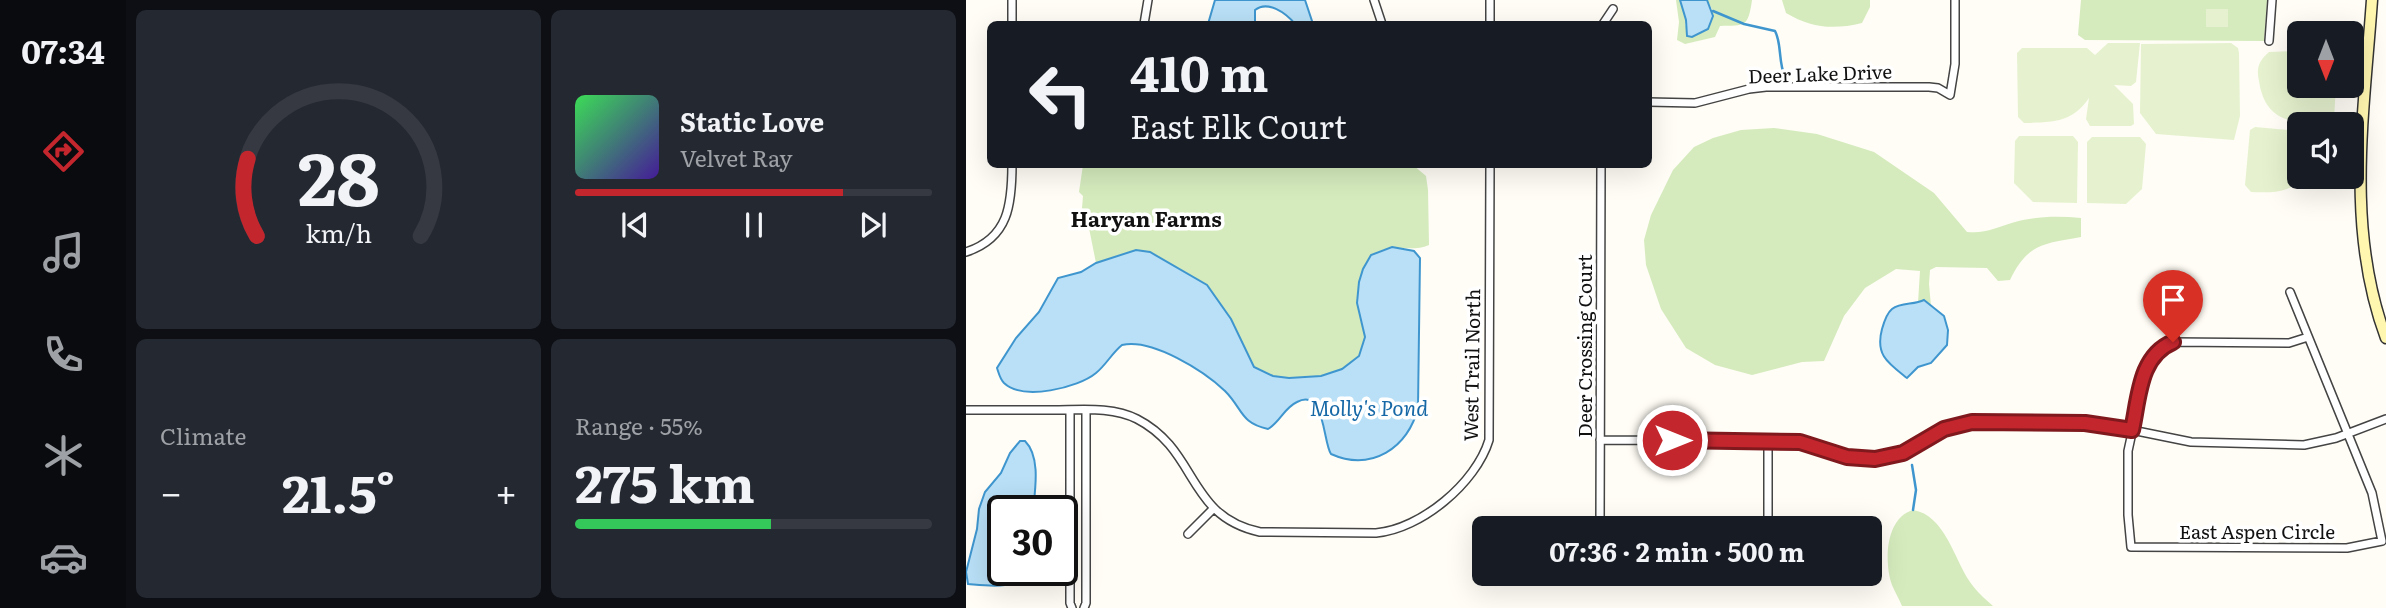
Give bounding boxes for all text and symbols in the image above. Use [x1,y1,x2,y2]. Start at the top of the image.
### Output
north arrow [2287,21,2364,98]
map controls [2287,21,2364,189]
text: 07:34 [21,26,105,74]
text: 410 m [1130,34,1269,107]
icon: left [1015,49,1106,140]
street label: Deer Lake Drive [1747,56,1893,90]
text: Static Love [680,101,824,140]
text: East Elk Court [1130,101,1347,149]
button: sound [2287,112,2364,189]
text: 28 [298,120,379,228]
icon: directions [39,127,88,176]
text: Velvet Ray [680,140,792,174]
district label: Haryan Farms [1070,202,1222,233]
icon: previous [616,206,654,244]
icon: pause [735,206,773,244]
icon: next [854,206,892,244]
text: km/h [305,214,372,251]
icon: music [39,228,88,277]
street label: Deer Crossing Court [1570,254,1598,438]
pin [2143,270,2203,342]
icon: arrive [2154,281,2192,319]
street label: West Trail North [1456,288,1486,442]
icon: phone [39,330,88,379]
water label: Molly's Pond [1310,391,1428,422]
position arrow [1635,403,1709,477]
text: Range · 55% [575,408,703,442]
text: Climate [160,418,246,452]
icon: climate [39,431,88,480]
text: 275 km [575,442,755,519]
text: 21.5° [282,452,395,529]
text: − [160,462,182,519]
text: + [495,462,517,519]
speed limit sign: 30 [987,495,1078,586]
street label: East Aspen Circle [2179,517,2335,545]
text: 07:36 · 2 min · 500 m [1549,531,1805,570]
icon: car [39,533,88,582]

